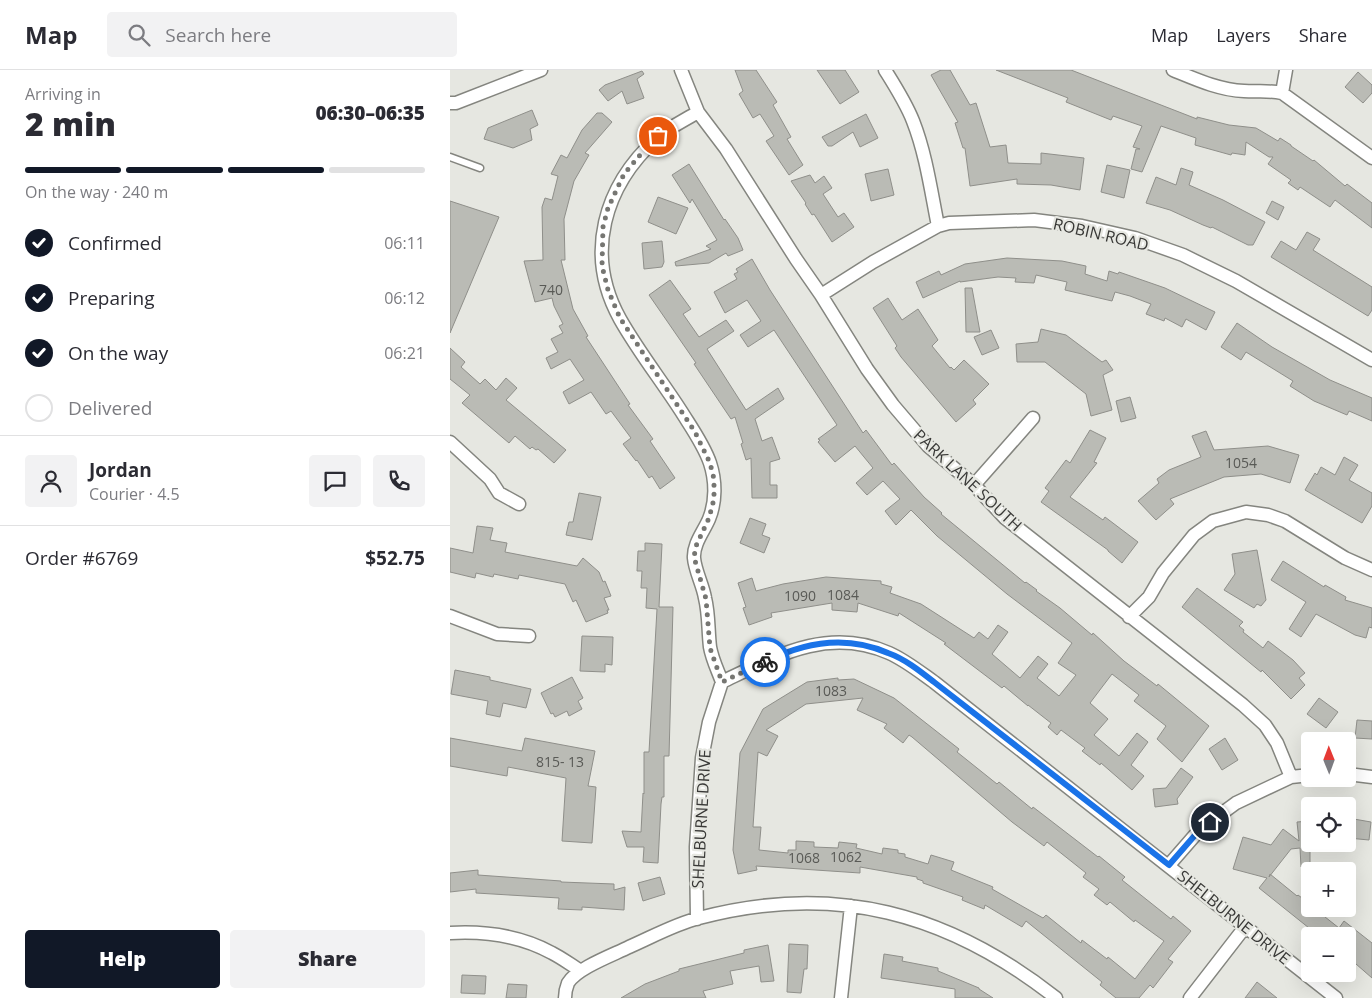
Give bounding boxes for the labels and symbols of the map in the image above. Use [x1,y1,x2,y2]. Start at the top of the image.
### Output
pin [637,115,679,157]
street label: ROBIN ROAD [1051,212,1151,256]
house number: 740 [539,280,563,299]
street label: PARK LANE SOUTH [909,424,1027,536]
house number: 1054 [1225,453,1257,472]
house number: 1084 [827,585,859,604]
house number: 1090 [784,586,816,605]
courier [740,637,790,687]
house number: 1083 [815,681,847,700]
north arrow [1301,732,1356,788]
street label: SHELBURNE DRIVE [686,749,716,889]
house number: 815- 13 [536,752,584,771]
pin [1189,801,1231,843]
house number: 1062 [830,847,862,866]
house number: 1068 [788,848,820,867]
street label: SHELBURNE DRIVE [1173,865,1295,969]

